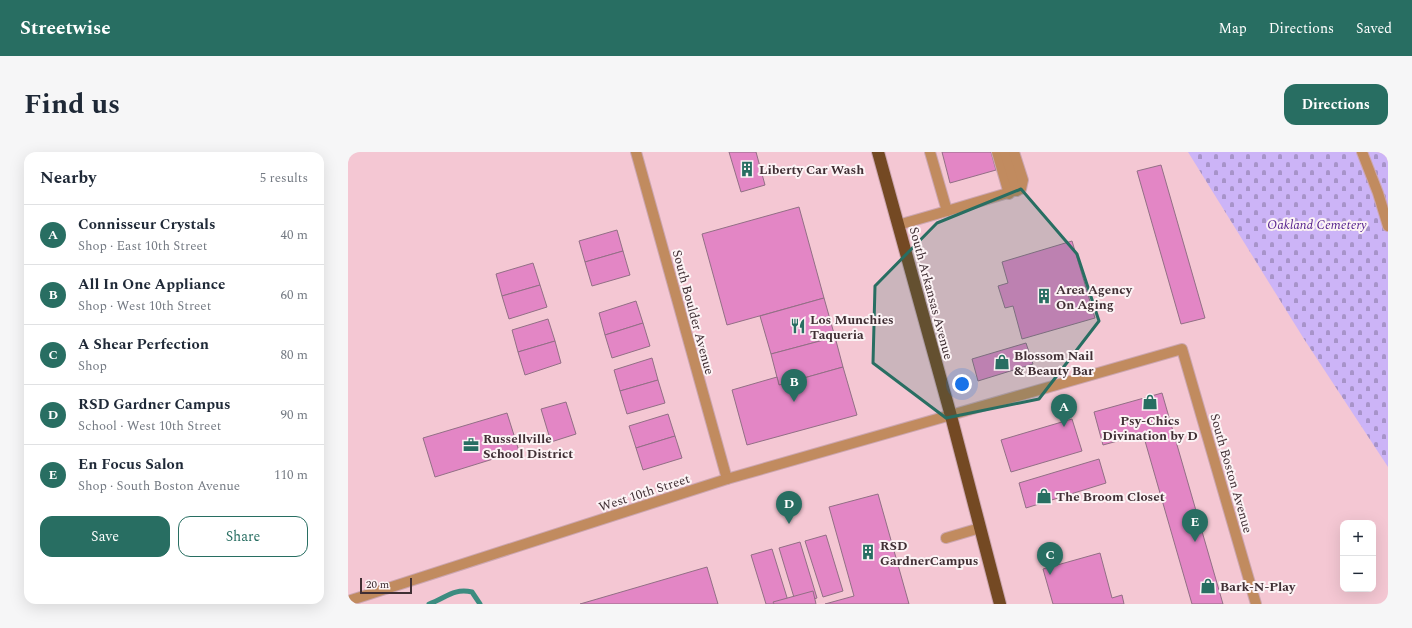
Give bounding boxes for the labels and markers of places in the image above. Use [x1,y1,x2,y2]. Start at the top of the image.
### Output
building icon: Liberty Car Wash [738,160,756,178]
place label: Liberty Car Wash [759,160,864,180]
place label: Area Agency On Aging [1056,280,1133,315]
building icon: Area Agency On Aging [1035,287,1053,305]
place label: Los Munchies Taqueria [810,310,894,345]
restaurant icon: Los Munchies Taqueria [789,317,807,335]
place label: Blossom Nail & Beauty Bar [1014,346,1094,381]
shop icon: Blossom Nail & Beauty Bar [993,353,1011,371]
pin: B [781,369,807,402]
shop icon: Psy-Chics Divination by D [1141,393,1159,411]
pin: A [1051,394,1077,427]
place label: Psy-Chics Divination by D [1102,411,1198,446]
place label: Russellville School District [483,429,573,464]
office icon: Russellville School District [462,436,480,454]
shop icon: The Broom Closet [1035,487,1053,505]
place label: The Broom Closet [1056,487,1165,507]
pin: D [776,491,802,524]
pin: E [1182,509,1208,542]
place label: RSD GardnerCampus [880,536,978,571]
pin: C [1037,542,1063,575]
building icon: RSD GardnerCampus [859,543,877,561]
shop icon: Bark-N-Play [1199,577,1217,595]
place label: Bark-N-Play [1220,577,1296,597]

